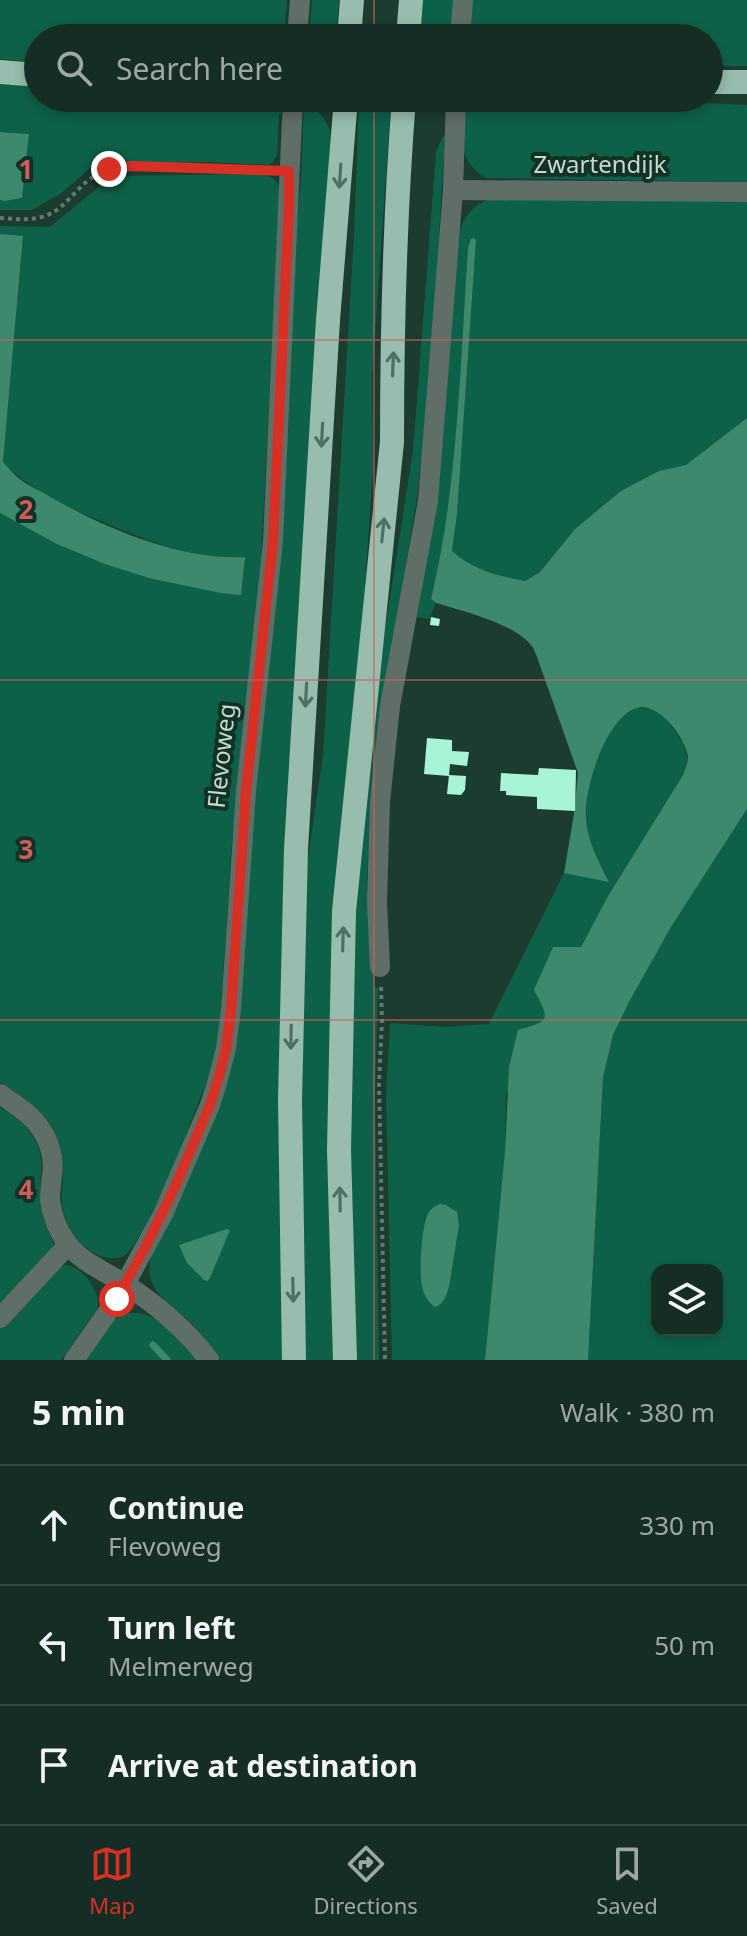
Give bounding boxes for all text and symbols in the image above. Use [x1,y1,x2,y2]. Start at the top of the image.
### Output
search box [24,24,723,112]
icon: search [52,46,96,90]
text: Search here [116,48,283,89]
street label: Zwartendijk [534,147,667,180]
text: 1 [19,151,33,187]
route end [91,151,127,187]
one-way arrow [332,162,347,189]
one-way arrow [386,351,401,378]
one-way arrow [314,421,329,448]
text: 2 [19,491,34,527]
one-way arrow [376,517,391,544]
one-way arrow [298,681,313,708]
street label: Flevoweg [199,702,242,810]
text: 3 [19,831,33,867]
one-way arrow [336,926,351,953]
one-way arrow [283,1023,299,1050]
text: 4 [19,1171,34,1207]
one-way arrow [332,1186,348,1213]
map controls [651,1264,723,1336]
button: layers [651,1264,723,1336]
one-way arrow [285,1277,301,1303]
route start [99,1281,135,1317]
text: 5 min [32,1389,126,1435]
text: Walk · 380 m [560,1394,715,1430]
text: Continue [108,1487,244,1528]
icon: ahead [32,1503,76,1547]
text: 330 m [639,1507,715,1543]
text: Flevoweg [108,1528,222,1564]
text: Turn left [108,1607,236,1648]
icon: left [32,1623,76,1667]
text: 50 m [654,1627,715,1663]
text: Melmerweg [108,1648,254,1684]
icon: arrive [32,1743,76,1787]
text: Arrive at destination [108,1745,418,1786]
tab: Map [89,1842,135,1920]
tab: Directions [313,1842,418,1920]
tab: Saved [596,1842,658,1920]

